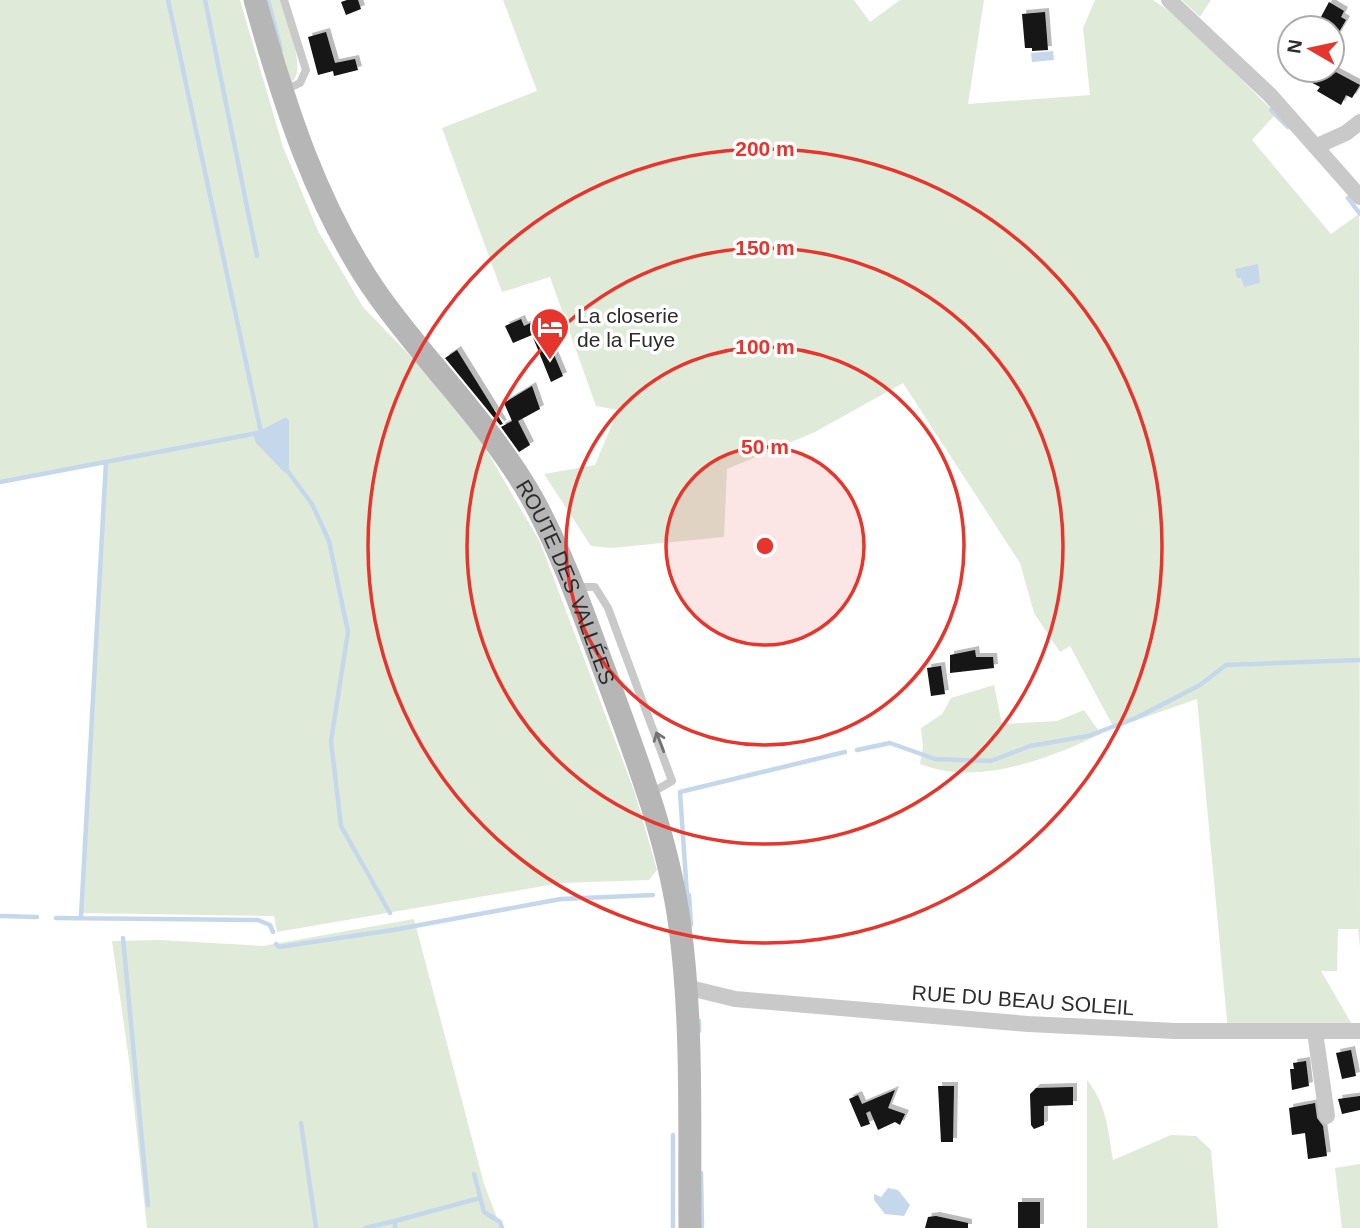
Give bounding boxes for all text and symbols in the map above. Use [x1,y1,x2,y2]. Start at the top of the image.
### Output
north arrow [1276,14,1346,84]
text: N [1283,38,1306,55]
text: 200 m [735,137,795,160]
text: 150 m [735,236,795,259]
place label: La closerie de la Fuye [577,304,679,351]
hotel icon: La closerie de la Fuye [529,306,571,361]
text: 100 m [735,335,795,358]
text: 50 m [741,435,789,458]
street label: ROUTE DES VALLÉES [512,475,620,687]
centre of rings [753,534,777,558]
one-way arrow [652,731,665,753]
street label: RUE DU BEAU SOLEIL [911,981,1135,1019]

